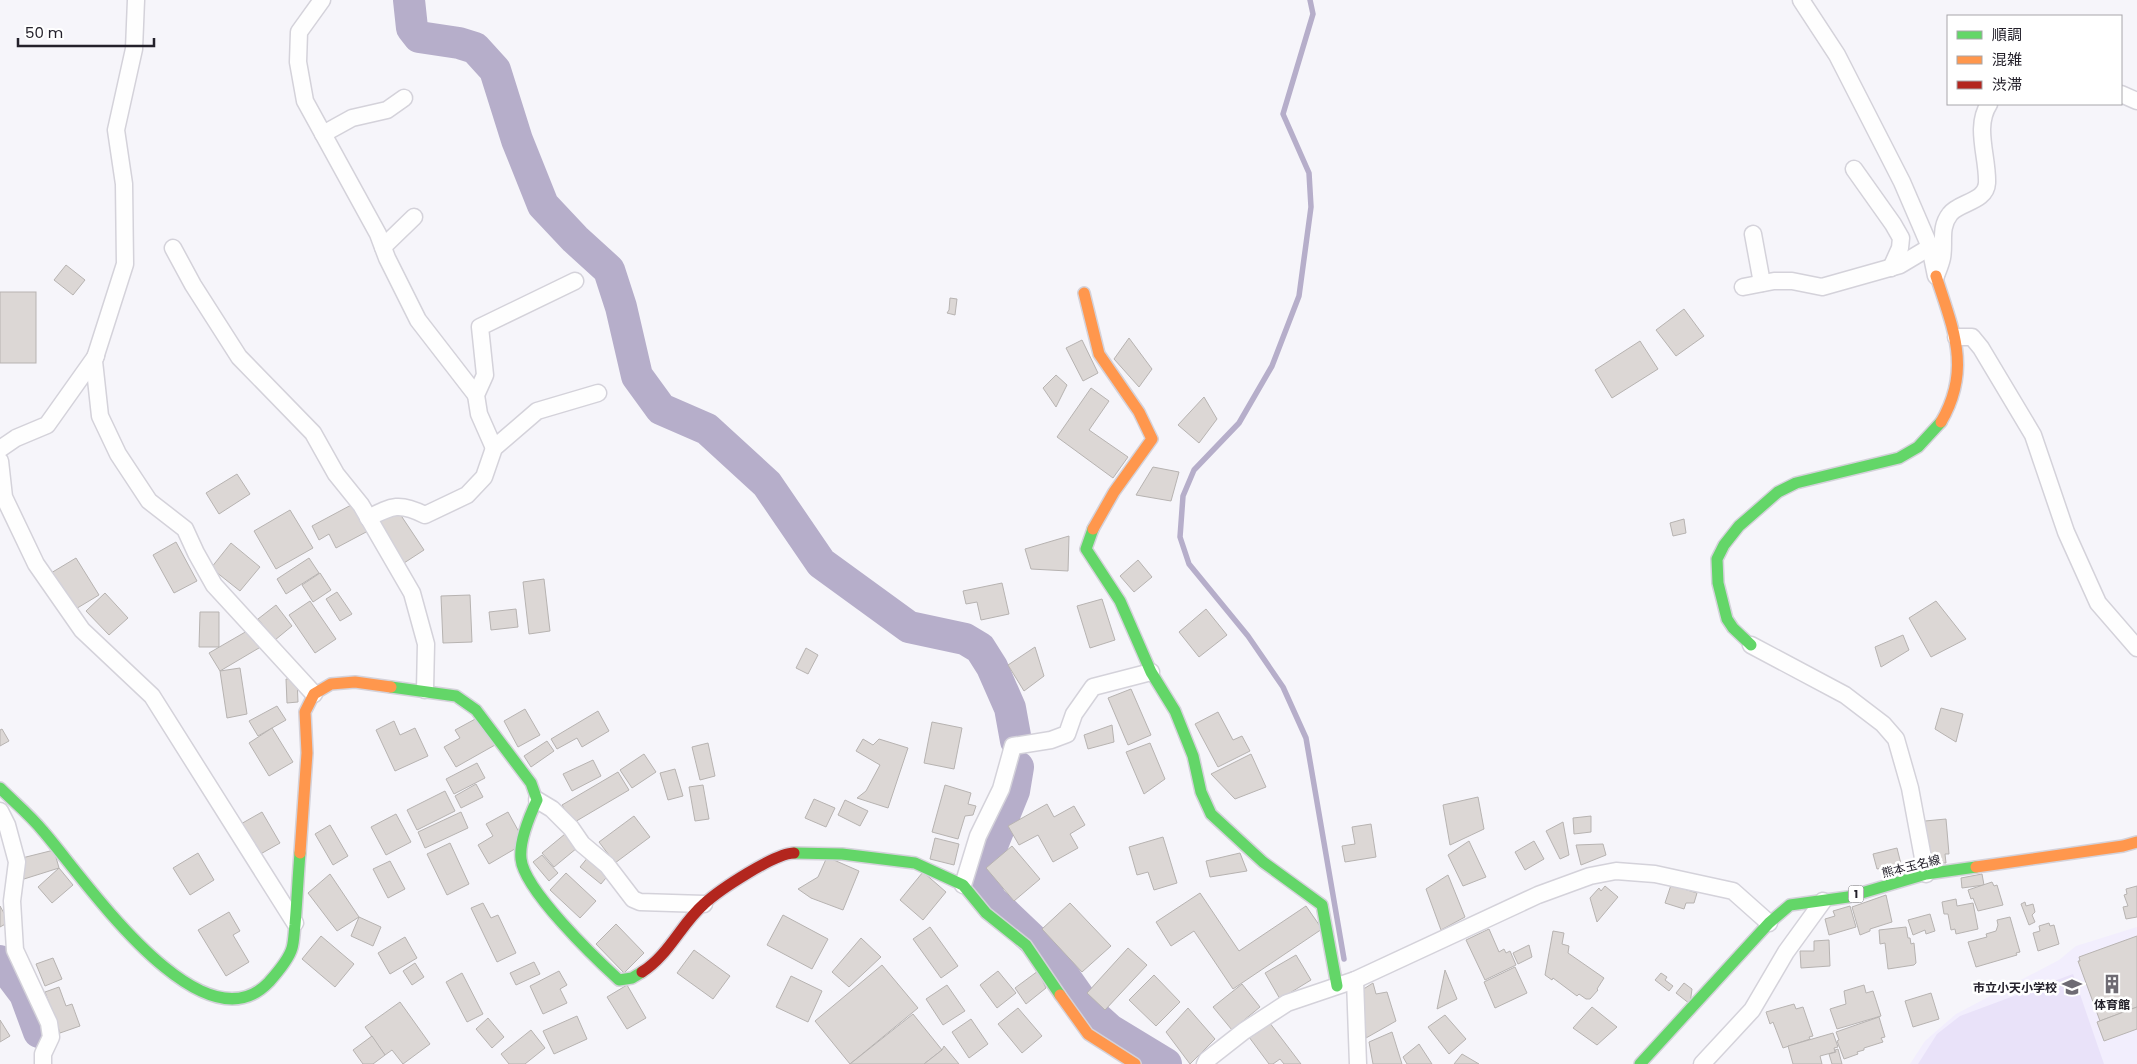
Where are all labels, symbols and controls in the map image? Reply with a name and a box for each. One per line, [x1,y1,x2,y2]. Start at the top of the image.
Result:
scale bar [18,15,154,47]
legend [1947,15,2122,105]
text: 50 m [25,22,63,43]
text: 順調 [1992,24,2022,45]
text: 混雑 [1992,49,2022,70]
text: 渋滞 [1992,74,2022,95]
street label: 熊本玉名線 [1880,850,1942,882]
road number: 1 [1848,886,1864,902]
building icon: 体育館 [2101,973,2123,995]
school or university icon: 市立小天小学校 [2061,976,2083,998]
place label: 市立小天小学校 [1973,979,2057,996]
place label: 体育館 [2094,996,2130,1013]

